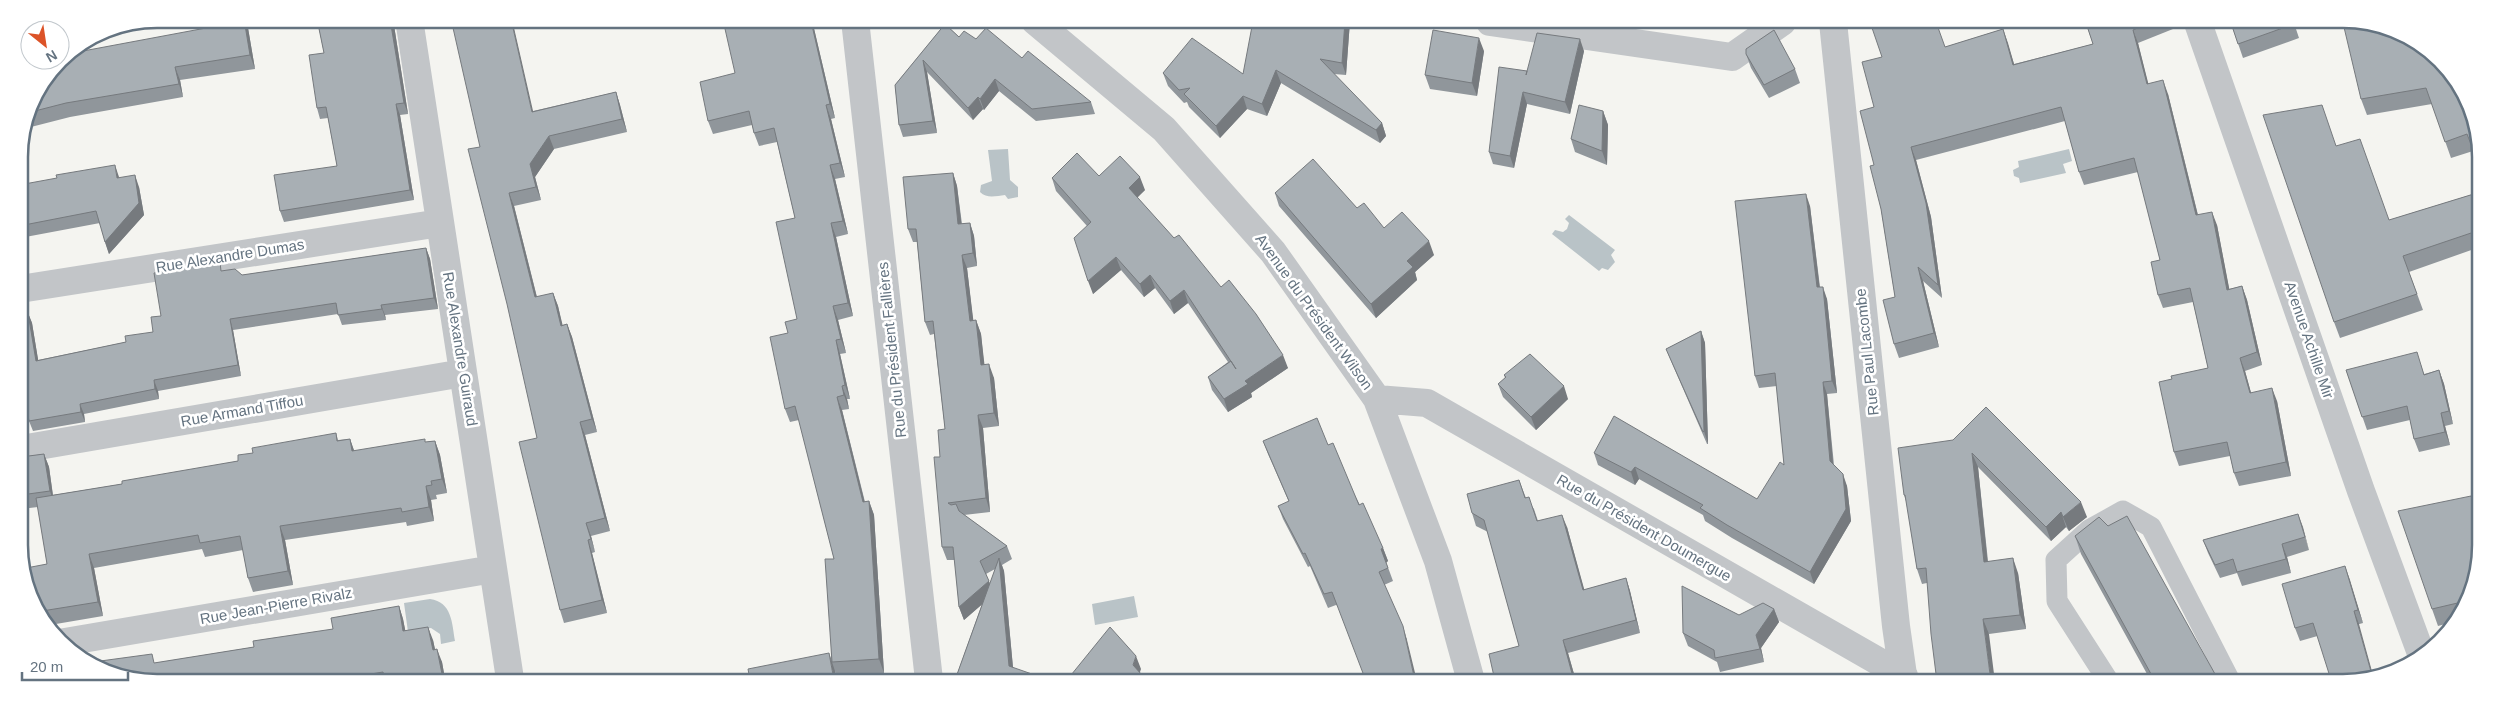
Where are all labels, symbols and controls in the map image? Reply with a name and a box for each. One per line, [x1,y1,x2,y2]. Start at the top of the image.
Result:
north arrow [20,20,70,70]
text: N [43,47,60,66]
street label: Avenue du Président Wilson [1252,231,1377,393]
street label: Rue Alexandre Dumas [154,235,305,276]
street label: Rue du Président Fallières [874,261,909,439]
street label: Rue Alexandre Guiraud [440,271,481,427]
street label: Avenue Achille Mir [2281,279,2338,401]
street label: Rue Paul Lacombe [1851,288,1882,416]
street label: Rue Armand Tiffou [179,391,304,430]
street label: Rue du Président Doumergue [1554,471,1734,585]
street label: Rue Jean-Pierre Rivalz [198,584,353,627]
scale bar [22,650,129,682]
text: 20 m [30,658,63,675]

